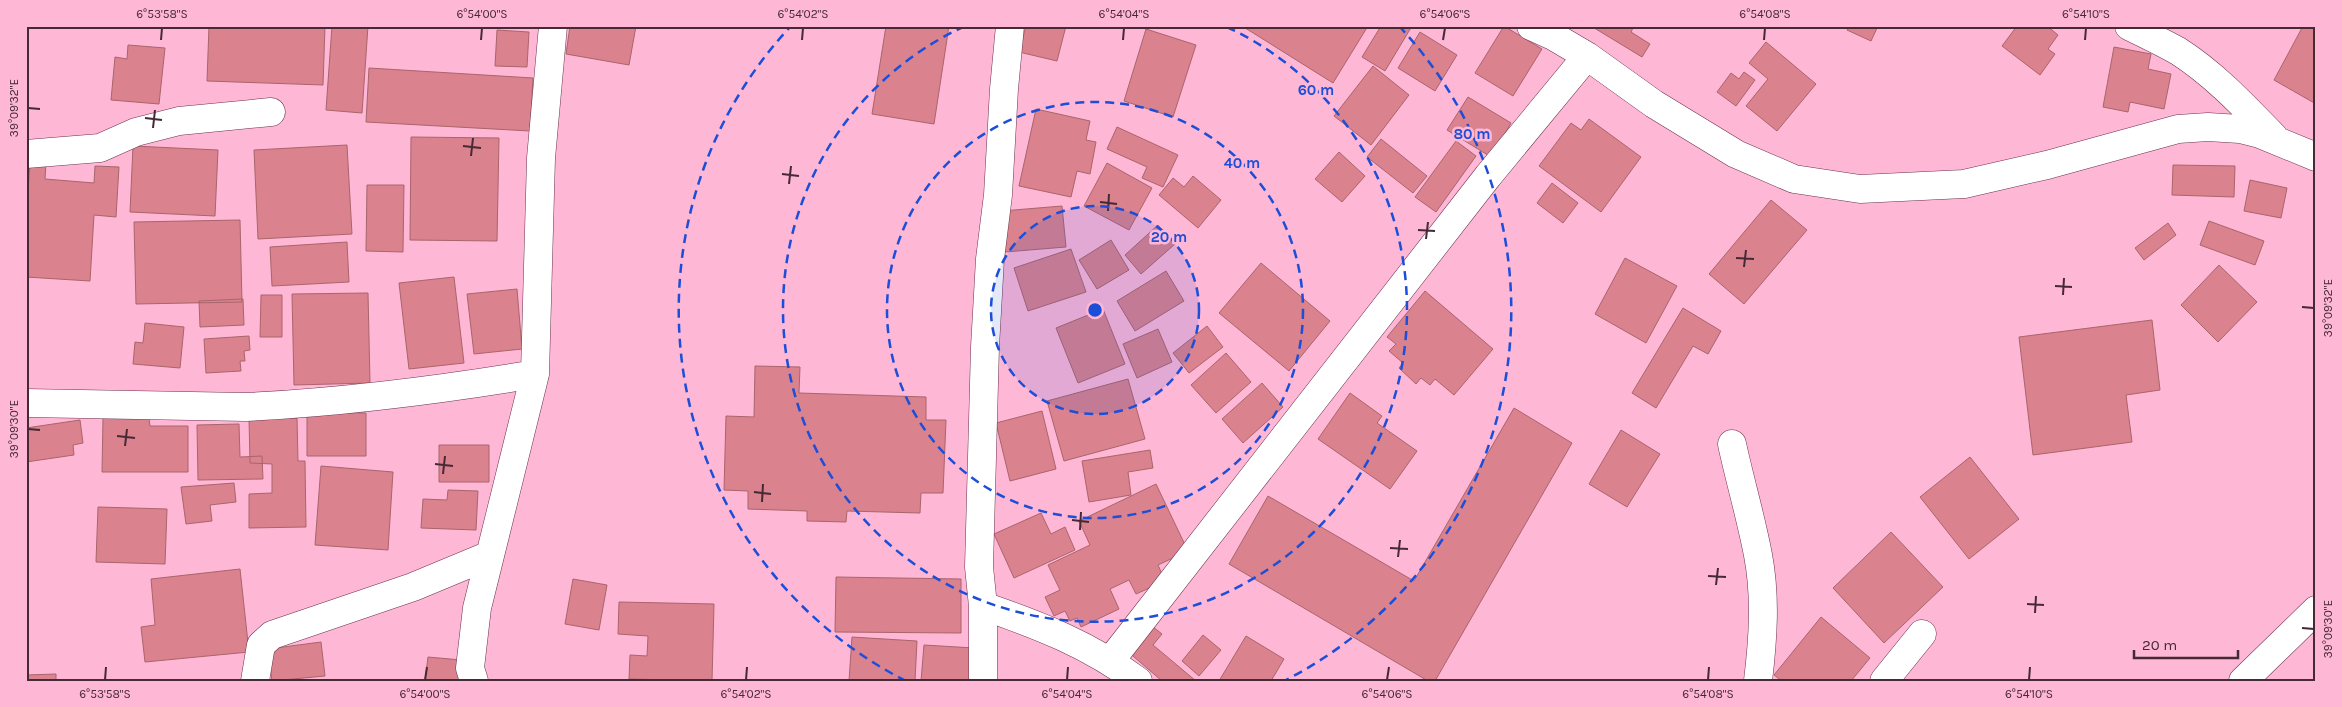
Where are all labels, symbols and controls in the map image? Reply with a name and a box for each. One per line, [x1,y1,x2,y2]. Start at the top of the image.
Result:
text: 6°53'58"S [136,7,188,21]
text: 6°54'00"S [456,7,508,21]
text: 6°54'02"S [777,7,829,21]
text: 6°54'04"S [1099,7,1149,21]
text: 6°54'06"S [1420,7,1470,21]
text: 6°54'08"S [1739,7,1791,21]
text: 6°54'10"S [2062,7,2110,21]
text: 39°09'32"E [7,79,21,137]
text: 60 m [1298,81,1334,99]
text: 80 m [1453,125,1491,143]
text: 40 m [1224,154,1260,172]
text: 20 m [1151,228,1187,246]
text: 39°09'32"E [2321,279,2335,337]
centre of rings [1086,301,1104,319]
text: 39°09'30"E [7,400,21,458]
text: 39°09'30"E [2321,600,2335,658]
scale bar [2134,627,2238,659]
text: 20 m [2142,636,2177,654]
text: 6°53'58"S [79,687,131,701]
text: 6°54'00"S [399,687,451,701]
text: 6°54'02"S [720,687,772,701]
text: 6°54'04"S [1042,687,1092,701]
text: 6°54'06"S [1362,687,1412,701]
text: 6°54'08"S [1682,687,1734,701]
text: 6°54'10"S [2005,687,2053,701]

